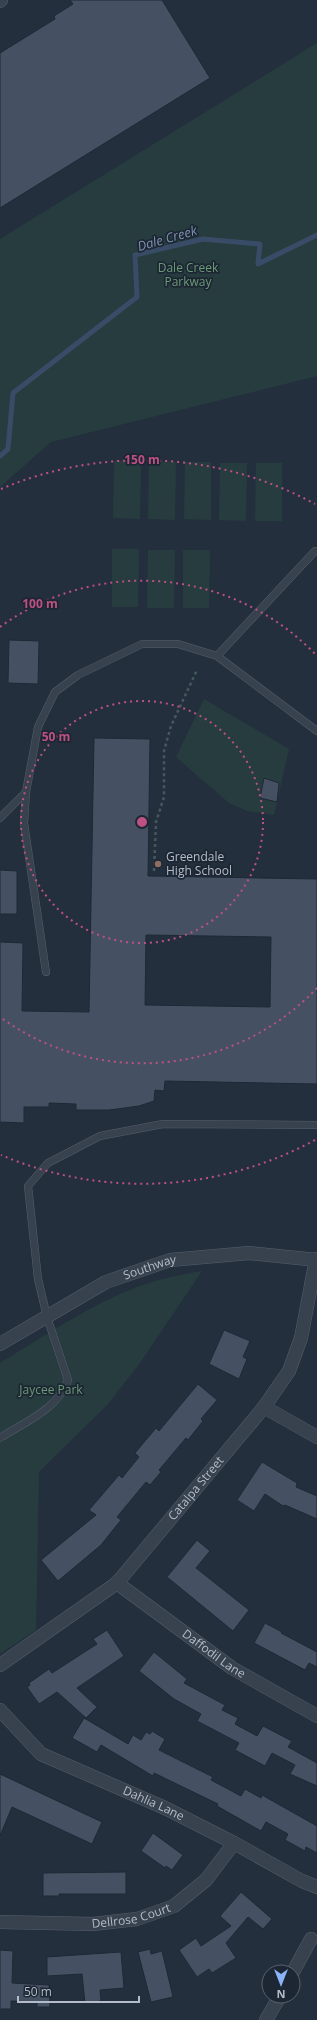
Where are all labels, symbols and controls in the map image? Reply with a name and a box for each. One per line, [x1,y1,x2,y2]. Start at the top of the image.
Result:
water label: Dale Creek [135,221,200,255]
park label: Dale Creek Parkway [158,259,219,290]
text: 150 m [124,451,160,468]
text: 100 m [22,595,58,612]
text: 50 m [42,728,70,745]
centre of rings [135,815,149,829]
place label: Greendale High School [166,848,232,879]
marker: Greendale High School [153,859,163,869]
street label: Southway [121,1250,178,1283]
park label: Jaycee Park [18,1381,83,1398]
street label: Catalpa Street [164,1452,227,1524]
street label: Daffodil Lane [179,1625,249,1682]
street label: Dahlia Lane [120,1782,188,1824]
street label: Dellrose Court [91,1899,173,1932]
north arrow [261,1964,301,2004]
scale bar [18,1978,139,2004]
text: 50 m [24,1983,52,2000]
text: N [277,1987,285,2002]

